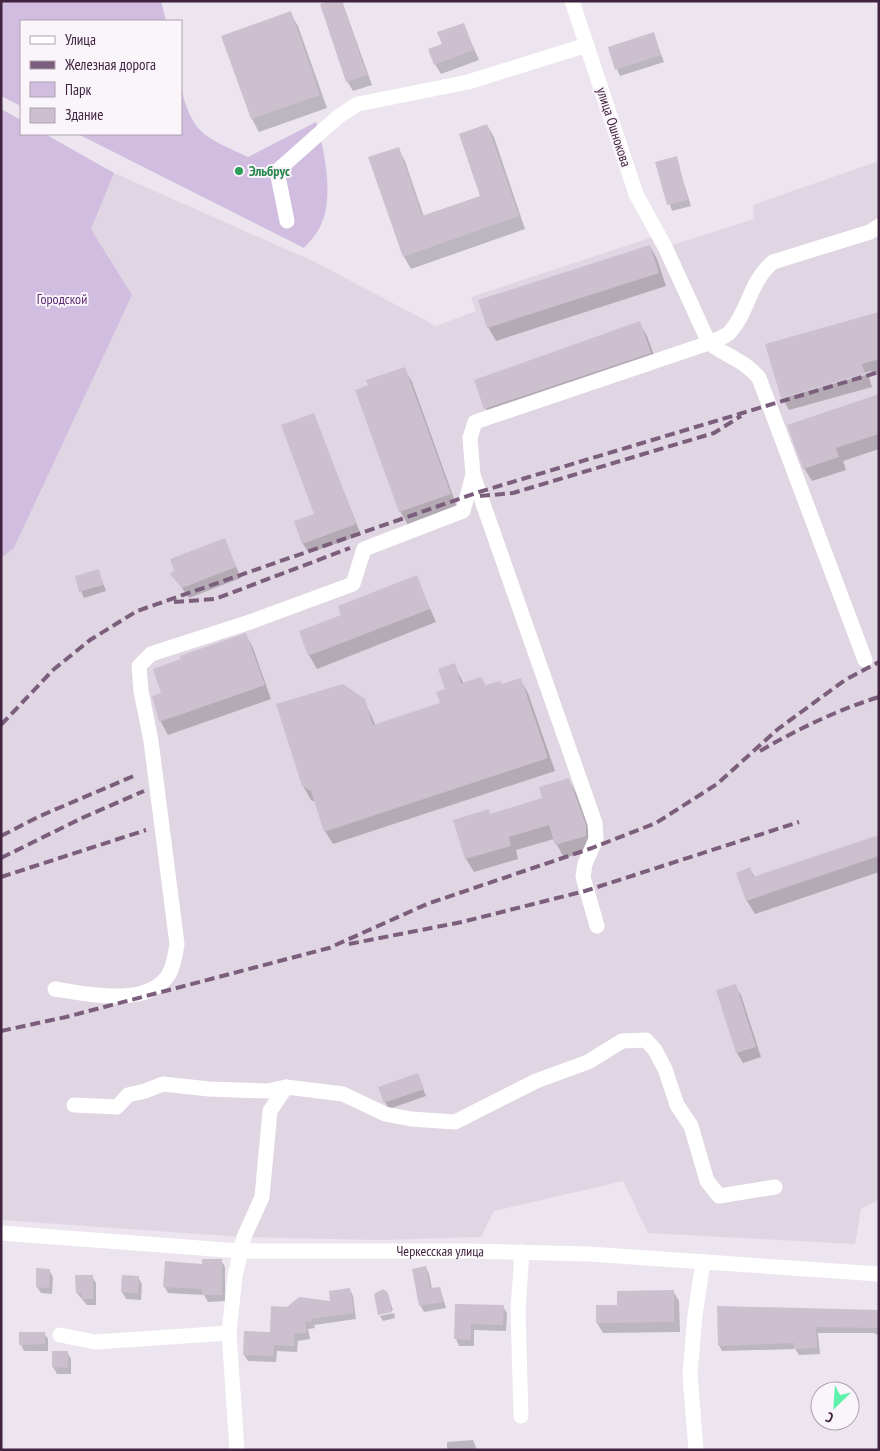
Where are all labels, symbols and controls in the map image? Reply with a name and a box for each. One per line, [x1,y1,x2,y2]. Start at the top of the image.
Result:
legend [20,20,182,135]
text: Улица [65,30,96,49]
text: Железная дорога [64,55,156,74]
text: Парк [65,80,91,99]
street label: улица Ошнокова [593,85,635,169]
text: Здание [65,105,103,124]
place label: Эльбрус [249,162,290,180]
marker: Эльбрус [233,165,245,177]
park label: Городской [37,290,87,308]
street label: Черкесская улица [397,1242,484,1260]
north arrow [810,1381,860,1431]
text: С [822,1408,836,1427]

